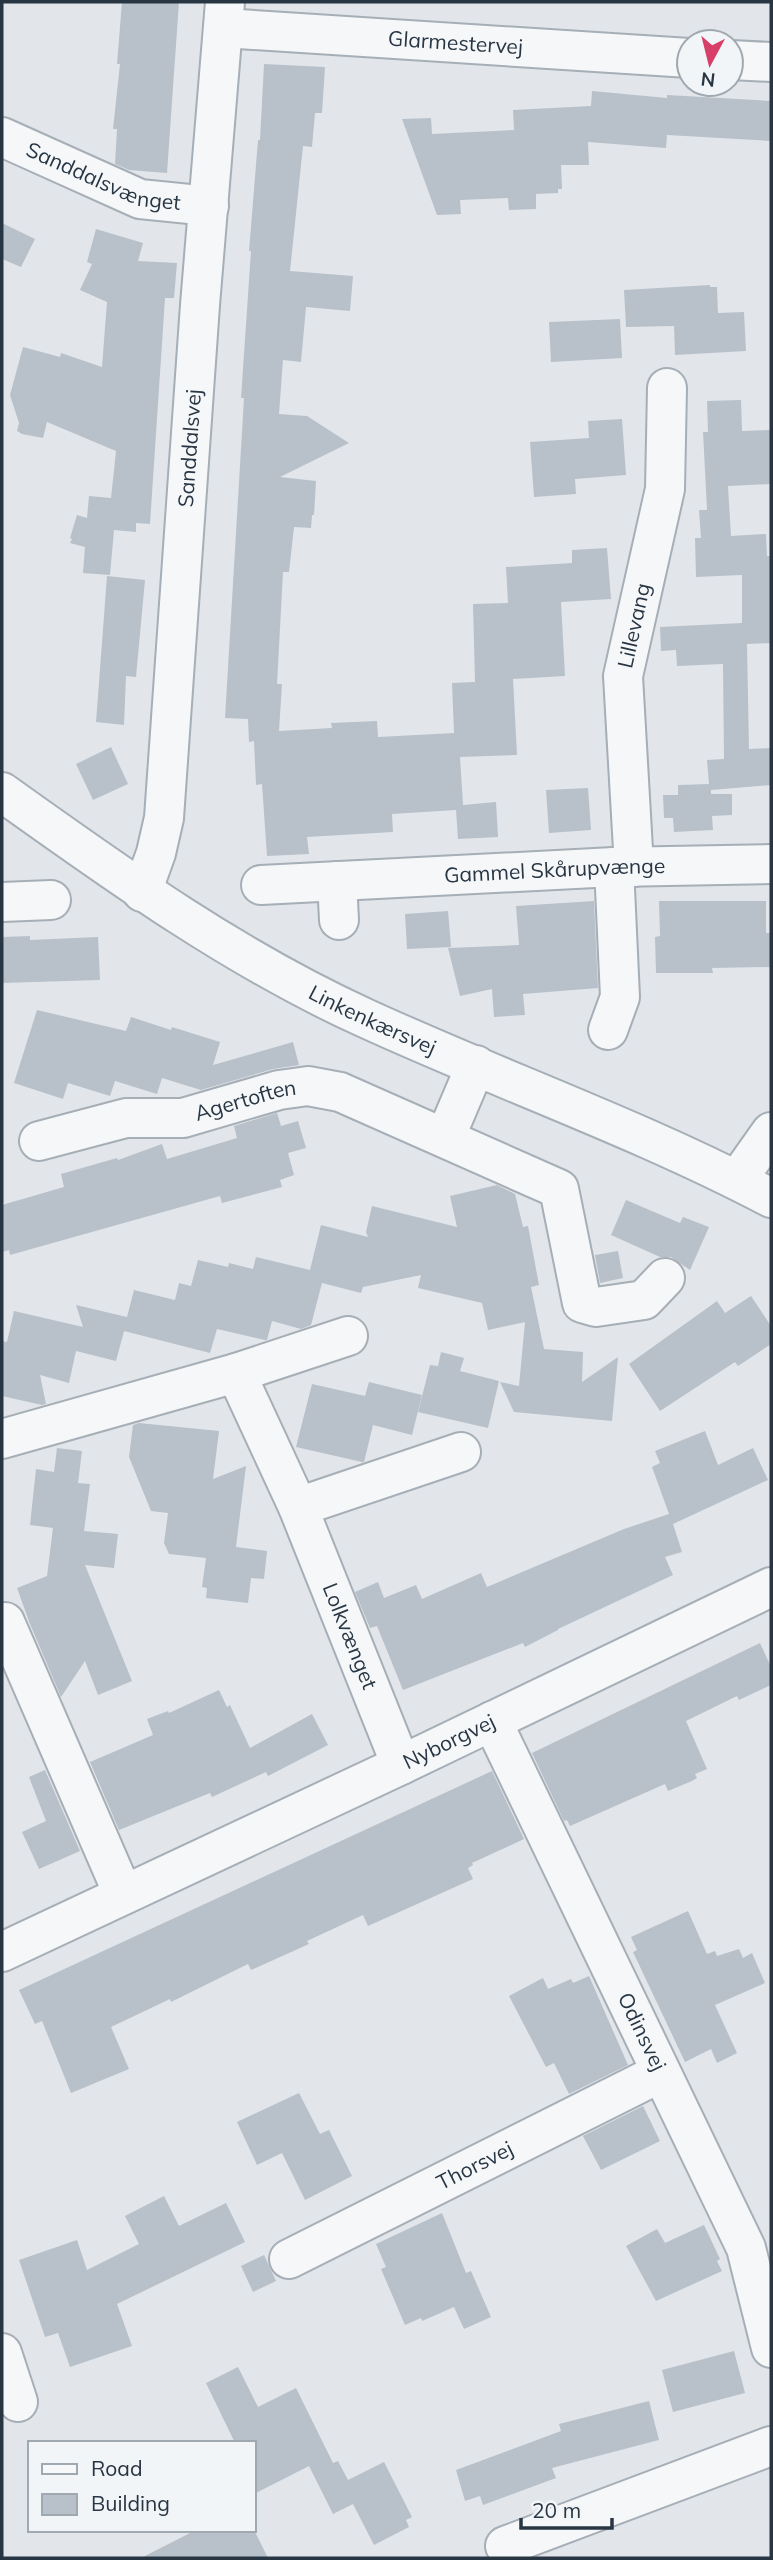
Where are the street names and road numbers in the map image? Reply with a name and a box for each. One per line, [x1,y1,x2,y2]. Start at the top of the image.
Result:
street label: Glarmestervej [387,25,524,59]
street label: Sanddalsvænget [22,136,182,215]
street label: Sanddalsvej [172,388,206,508]
street label: Lillevang [611,580,655,670]
street label: Gammel Skårupvænge [443,852,665,888]
street label: Linkenkærsvej [305,979,440,1060]
street label: Agertoften [191,1074,298,1126]
street label: Lolkvænget [318,1579,383,1693]
street label: Nyborgvej [398,1708,499,1774]
street label: Odinsvej [613,1988,673,2075]
street label: Thorsvej [432,2135,517,2195]

